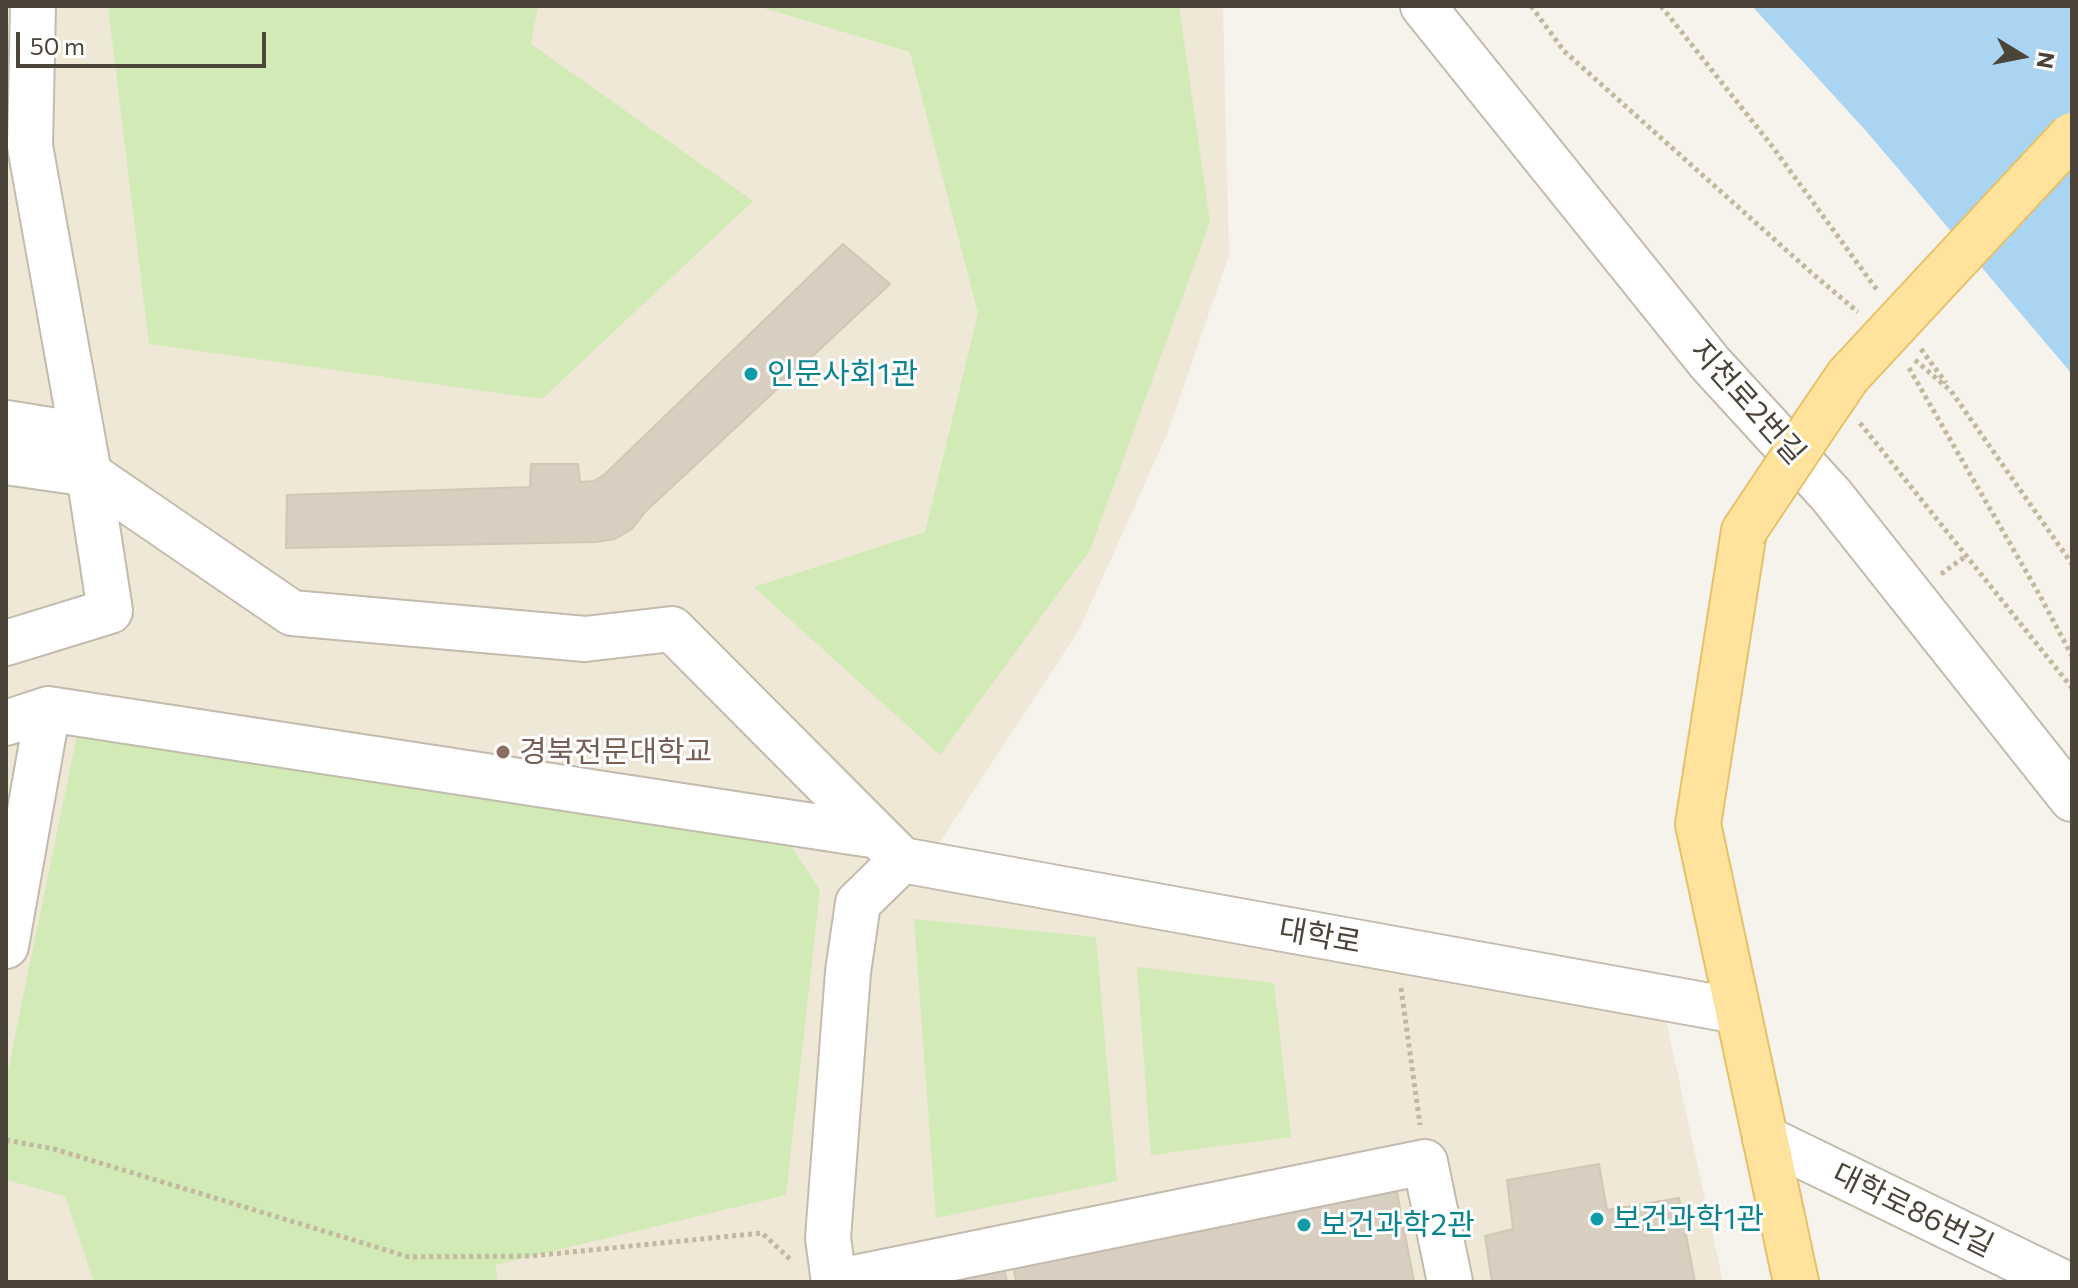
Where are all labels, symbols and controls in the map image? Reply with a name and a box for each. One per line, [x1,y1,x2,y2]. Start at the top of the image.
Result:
scale bar [20,16,270,66]
north arrow [1982,16,2062,96]
text: 50 m [30,31,85,60]
text: N [2031,50,2061,71]
street label: 지천로2번길 [1683,332,1813,472]
place label: 인문사회1관 [767,356,918,392]
marker: 인문사회1관 [742,365,760,383]
place label: 경북전문대학교 [519,734,712,770]
marker: 경북전문대학교 [494,743,512,761]
street label: 대학로 [1276,911,1364,961]
street label: 대학로86번길 [1827,1156,1999,1264]
place label: 보건과학1관 [1613,1201,1764,1237]
place label: 보건과학2관 [1320,1207,1475,1243]
marker: 보건과학1관 [1588,1210,1606,1228]
marker: 보건과학2관 [1295,1216,1313,1234]

